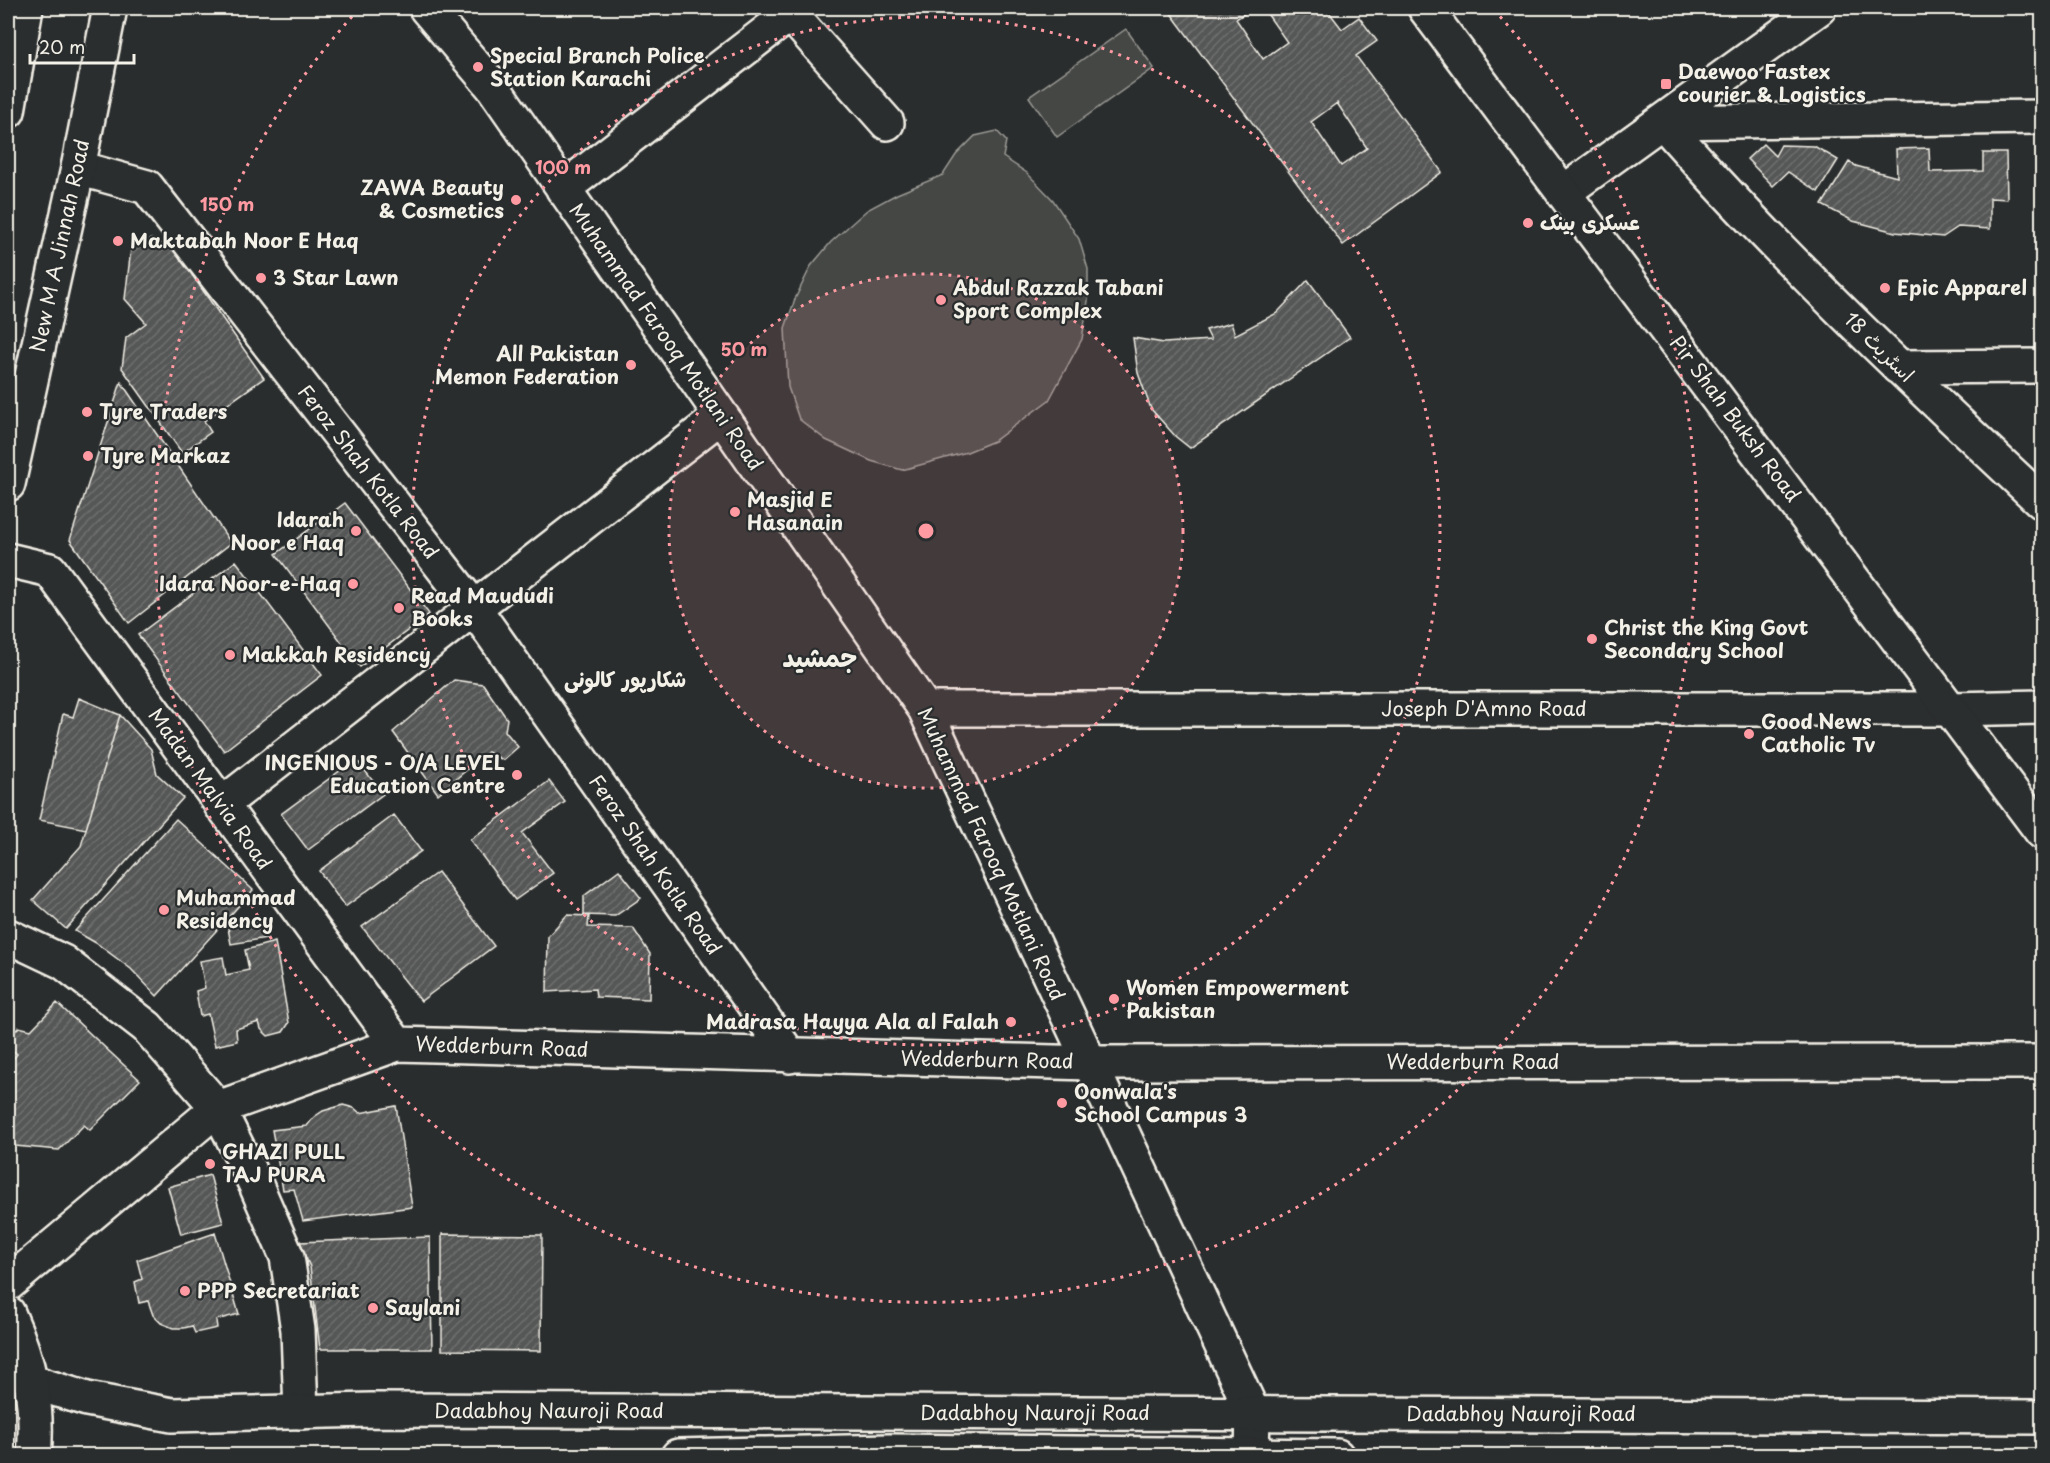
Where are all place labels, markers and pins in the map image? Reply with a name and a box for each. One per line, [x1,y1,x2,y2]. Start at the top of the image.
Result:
place label: Special Branch Police Station Karachi [490,40,705,93]
place label: Daewoo Fastex courier & Logistics [1678,56,1866,109]
marker: Special Branch Police Station Karachi [471,60,485,74]
marker: Daewoo Fastex courier & Logistics [1659,77,1673,91]
place label: ZAWA Beauty & Cosmetics [360,172,504,225]
marker: ZAWA Beauty & Cosmetics [509,193,523,207]
place label: عسکری بینک [1540,207,1640,237]
marker: عسکری بینک [1521,216,1535,230]
place label: Maktabah Noor E Haq [130,225,359,255]
marker: Maktabah Noor E Haq [111,234,125,248]
place label: 3 Star Lawn [273,262,399,292]
marker: 3 Star Lawn [254,271,268,285]
place label: Abdul Razzak Tabani Sport Complex [952,272,1164,325]
place label: Epic Apparel [1897,272,2027,302]
marker: Epic Apparel [1878,281,1892,295]
marker: Abdul Razzak Tabani Sport Complex [934,293,948,307]
place label: All Pakistan Memon Federation [435,338,619,391]
marker: All Pakistan Memon Federation [624,358,638,372]
place label: Tyre Traders [99,396,228,426]
marker: Tyre Traders [80,405,94,419]
place label: Tyre Markaz [100,440,230,470]
marker: Tyre Markaz [81,449,95,463]
place label: Masjid E Hasanain [747,484,843,537]
place label: Idarah Noor e Haq [231,504,344,557]
marker: Masjid E Hasanain [728,505,742,519]
centre of rings [916,521,936,541]
marker: Idarah Noor e Haq [349,524,363,538]
place label: Idara Noor-e-Haq [159,568,341,598]
marker: Idara Noor-e-Haq [346,577,360,591]
place label: Read Maududi Books [411,580,554,633]
marker: Read Maududi Books [392,601,406,615]
place label: Christ the King Govt Secondary School [1604,612,1809,665]
marker: Christ the King Govt Secondary School [1585,632,1599,646]
place label: Makkah Residency [242,639,431,669]
marker: Makkah Residency [223,648,237,662]
place label: Good News Catholic Tv [1761,706,1875,759]
marker: Good News Catholic Tv [1742,727,1756,741]
place label: INGENIOUS - O/A LEVEL Education Centre [264,747,505,800]
marker: INGENIOUS - O/A LEVEL Education Centre [510,768,524,782]
place label: Muhammad Residency [176,882,296,935]
marker: Muhammad Residency [157,903,171,917]
place label: Women Empowerment Pakistan [1126,972,1350,1025]
marker: Women Empowerment Pakistan [1107,992,1121,1006]
place label: Madrasa Hayya Ala al Falah [706,1006,999,1036]
marker: Madrasa Hayya Ala al Falah [1004,1015,1018,1029]
place label: Oonwala's School Campus 3 [1074,1076,1247,1129]
marker: Oonwala's School Campus 3 [1055,1096,1069,1110]
place label: GHAZI PULL TAJ PURA [222,1136,345,1189]
marker: GHAZI PULL TAJ PURA [203,1157,217,1171]
place label: PPP Secretariat [197,1275,360,1305]
marker: PPP Secretariat [178,1284,192,1298]
place label: Saylani [385,1292,461,1322]
marker: Saylani [366,1301,380,1315]

